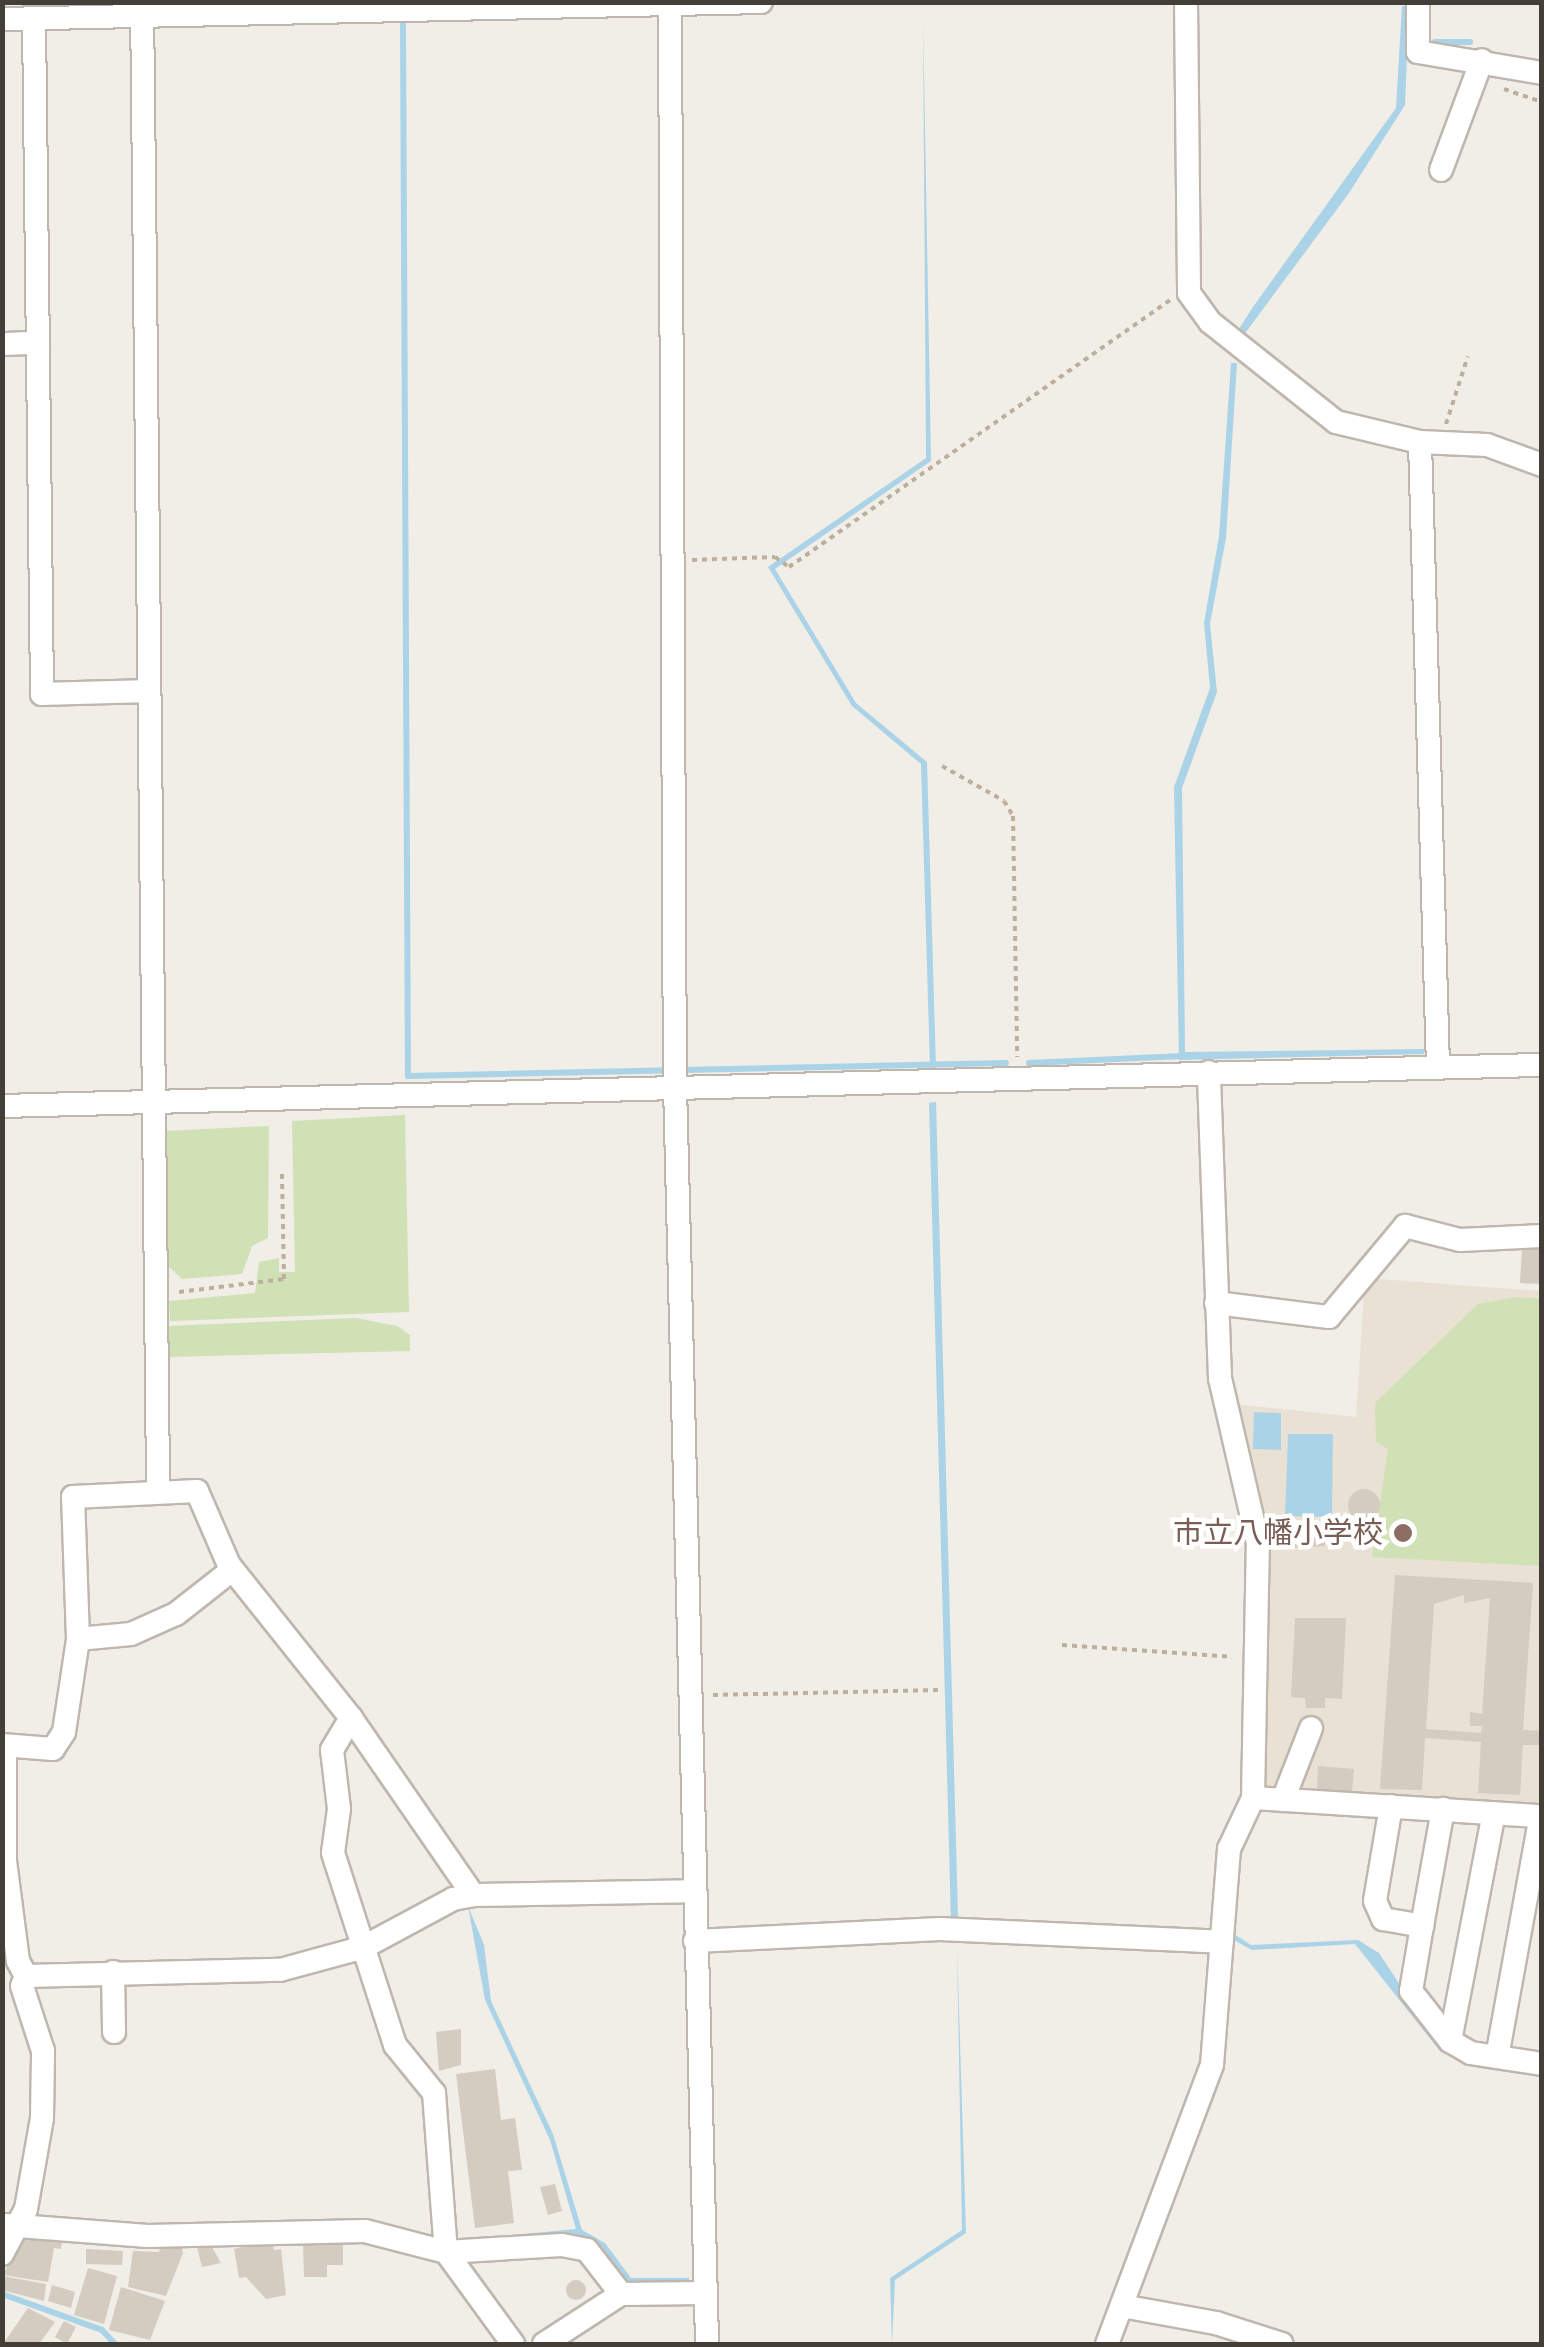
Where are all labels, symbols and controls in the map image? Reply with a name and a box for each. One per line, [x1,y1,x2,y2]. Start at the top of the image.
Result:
place label: 市立八幡小学校 [1173,1515,1383,1551]
marker: 市立八幡小学校 [1392,1522,1414,1544]

